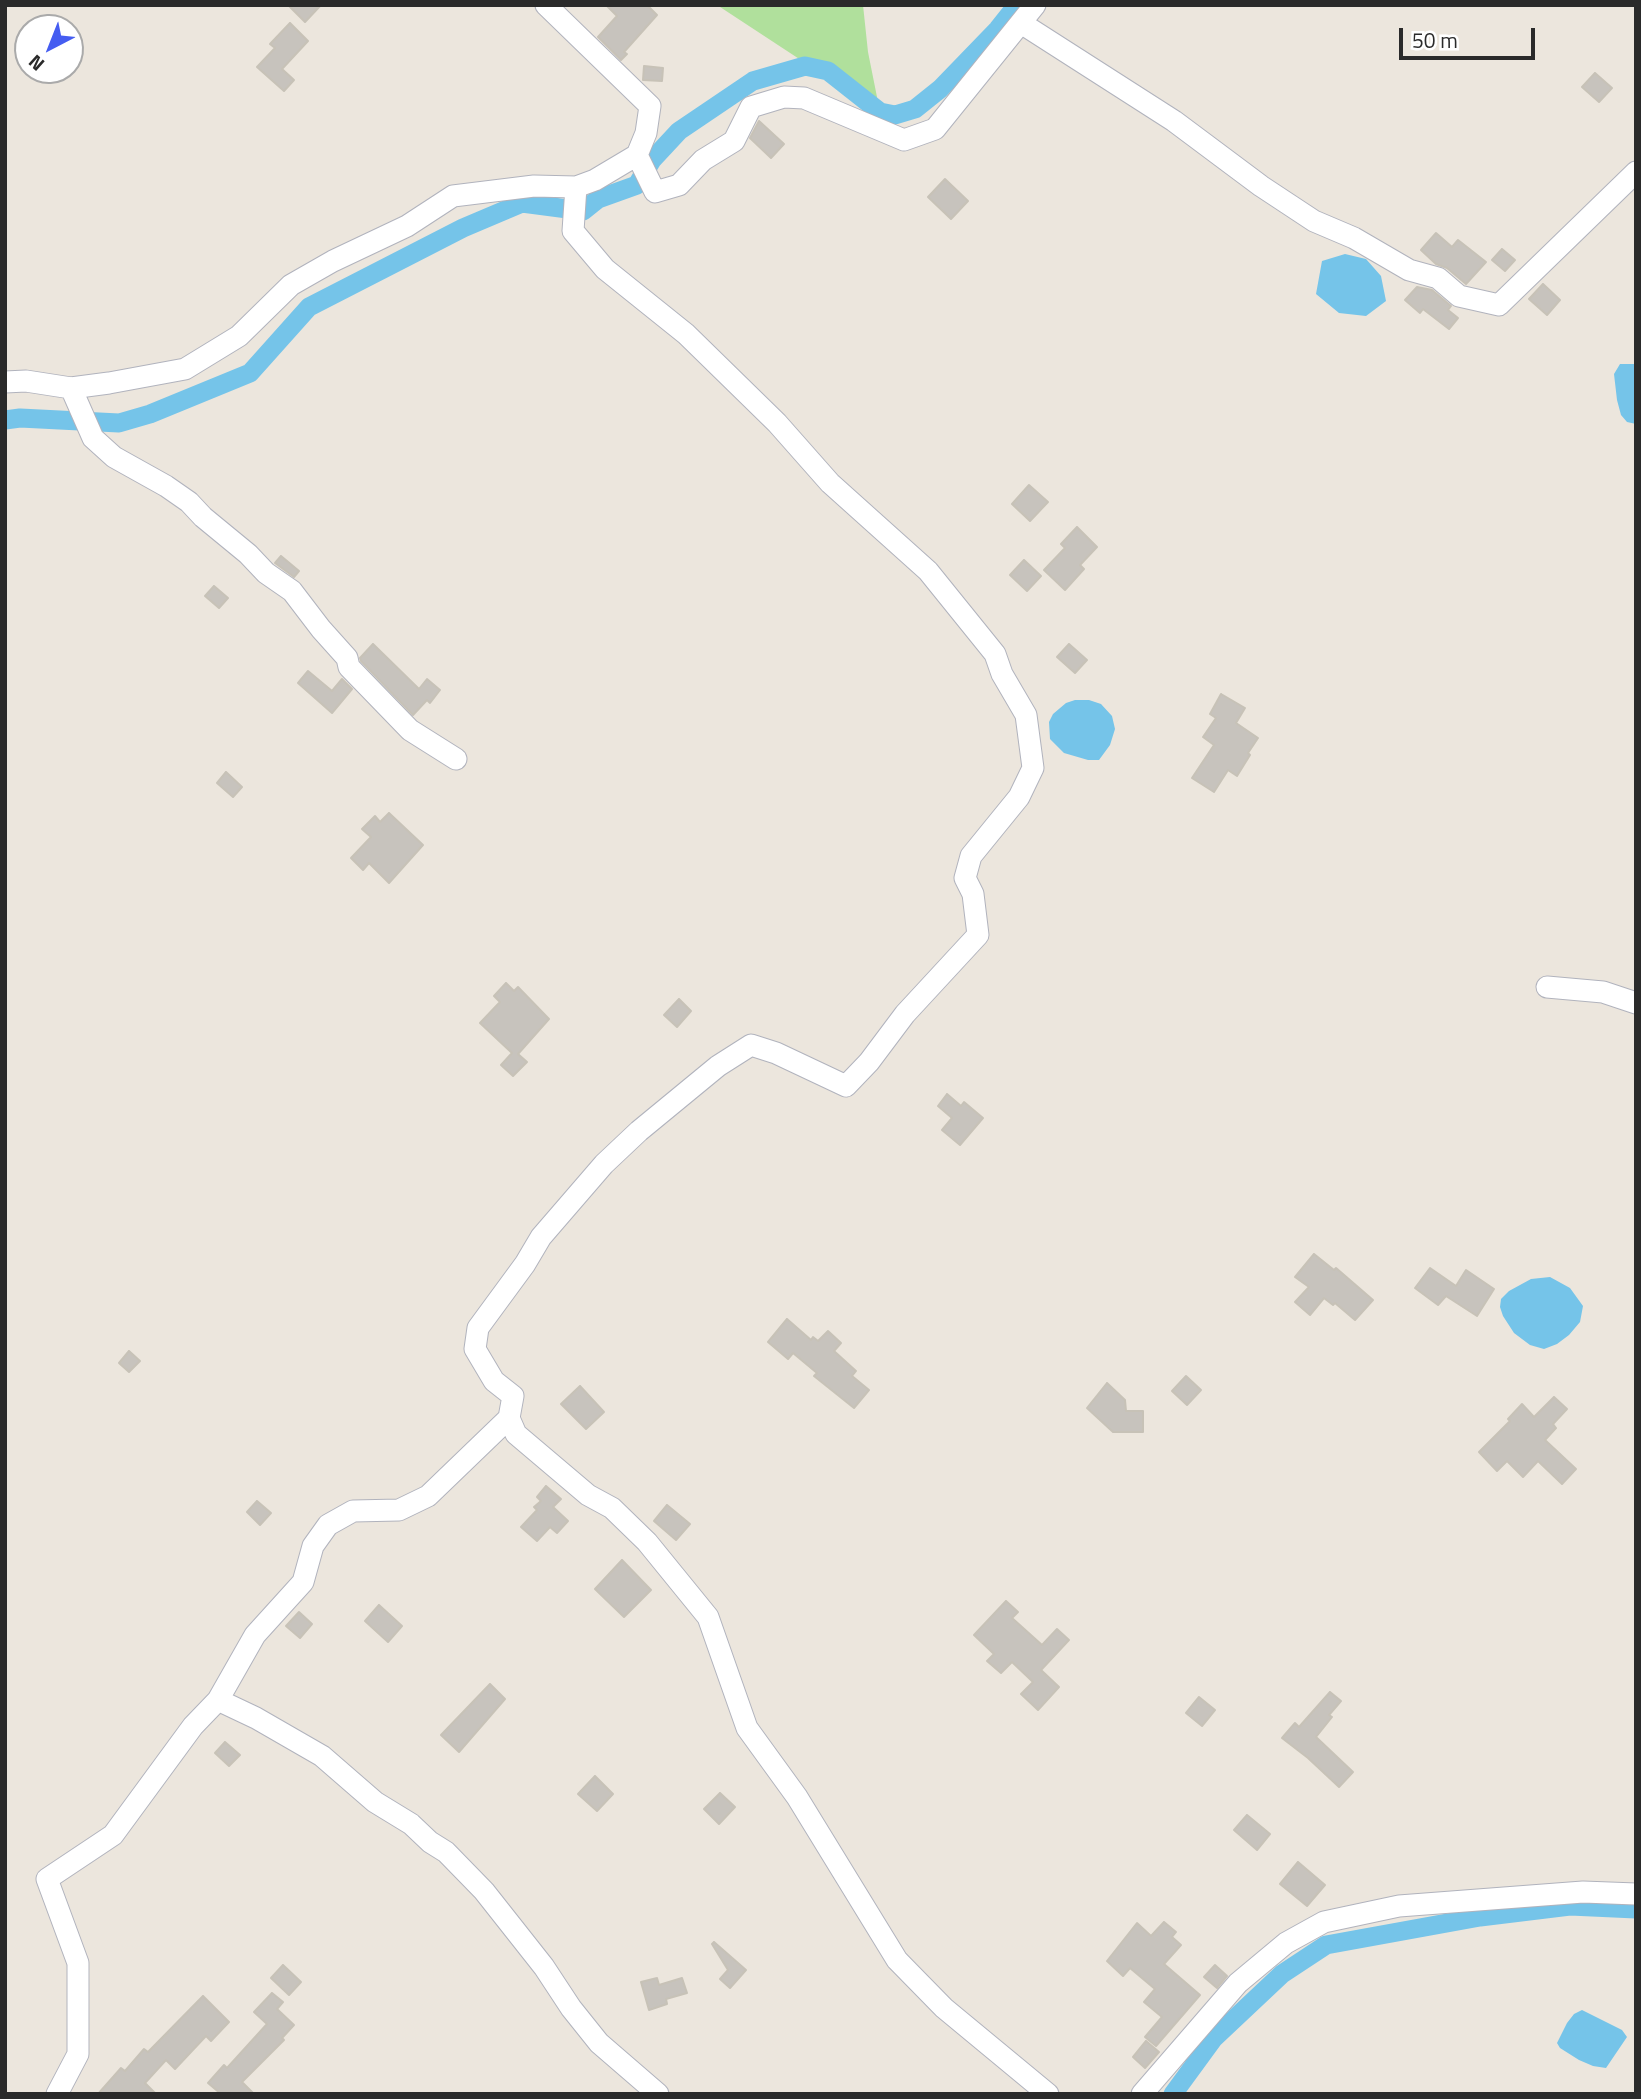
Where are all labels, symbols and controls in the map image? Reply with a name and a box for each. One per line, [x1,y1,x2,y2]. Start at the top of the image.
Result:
north arrow [14,14,84,84]
scale bar [1403,14,1540,58]
text: 50 m [1412,24,1458,56]
text: N [21,48,51,79]

